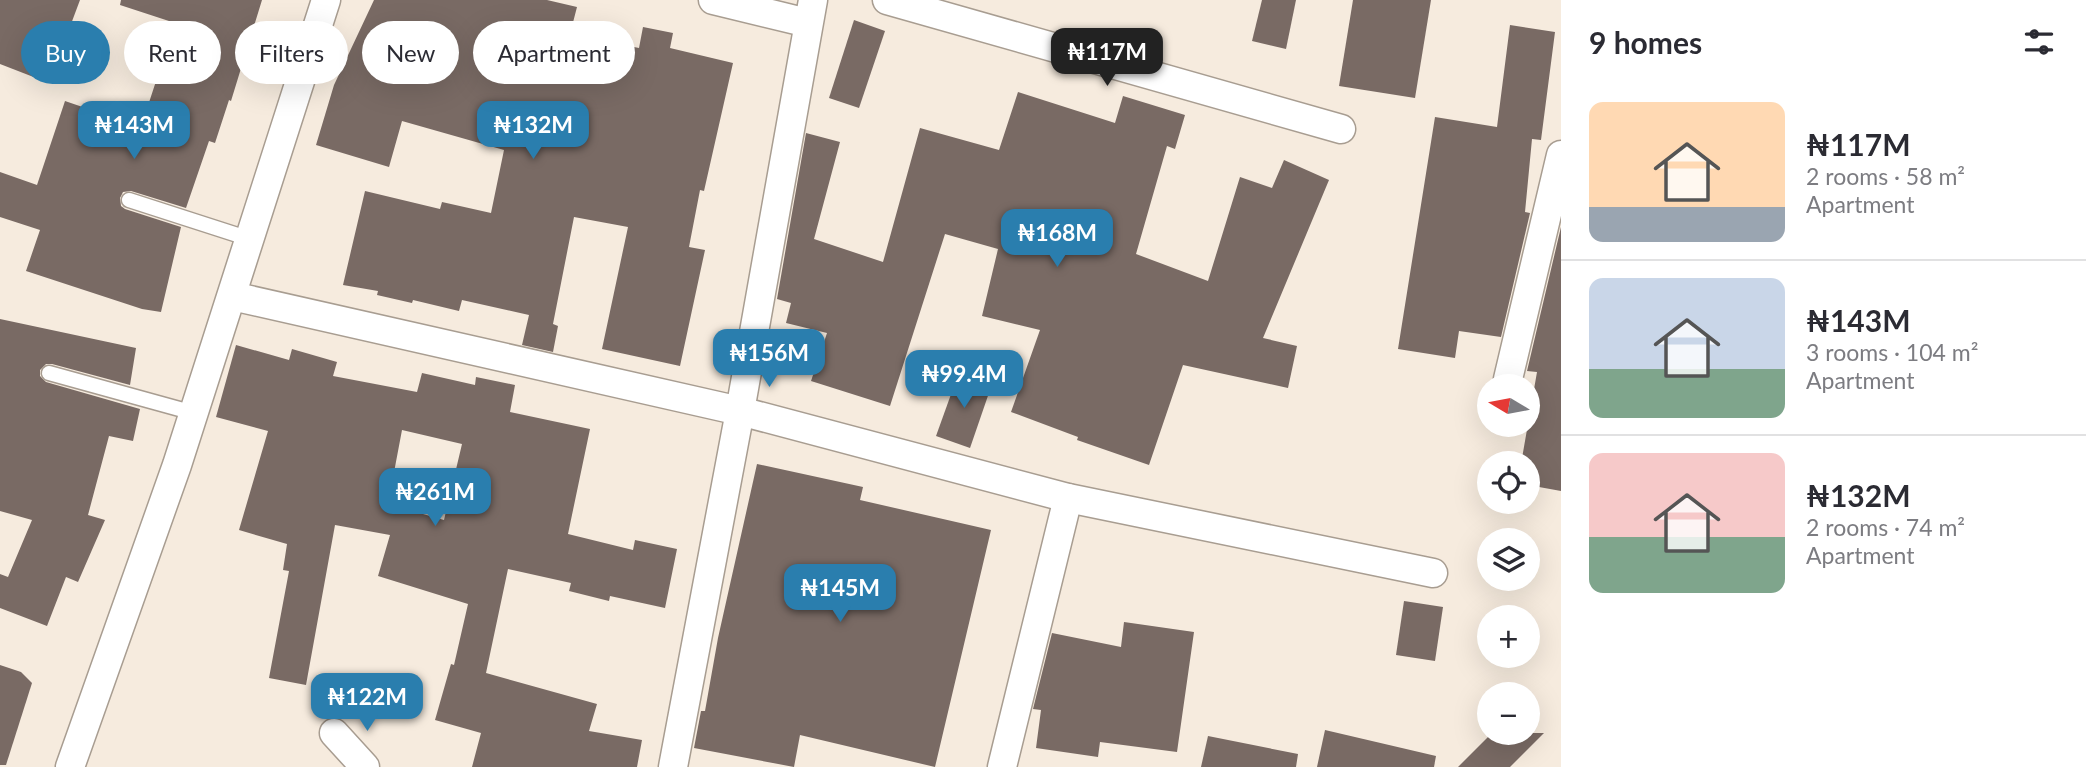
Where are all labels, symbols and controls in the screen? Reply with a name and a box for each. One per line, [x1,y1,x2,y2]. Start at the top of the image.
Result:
chip: Buy [21,21,110,84]
chip: Rent [124,21,221,84]
chip: Filters [235,21,348,84]
chip: New [362,21,459,84]
chip: Apartment [473,21,635,84]
icon: filters [2020,23,2058,61]
text: 9 homes [1589,24,1702,60]
pin: ₦117M [1058,28,1156,88]
text: ₦117M [1067,37,1147,65]
pin: ₦143M [85,102,183,161]
pin: ₦132M [484,102,582,161]
text: ₦143M [94,110,174,138]
text: ₦132M [493,110,573,138]
text: ₦117M [1806,126,1911,162]
icon: home [1645,130,1729,214]
text: 2 rooms · 58 m² [1806,162,1965,190]
text: Apartment [1806,190,1914,218]
pin: ₦168M [1008,210,1106,269]
text: ₦168M [1017,218,1097,246]
text: ₦143M [1806,302,1911,338]
icon: home [1645,306,1729,390]
pin: ₦156M [720,330,818,389]
text: ₦156M [729,338,809,366]
text: 3 rooms · 104 m² [1806,338,1978,366]
pin: ₦99.4M [907,350,1021,410]
text: ₦99.4M [921,359,1007,387]
text: Apartment [1806,366,1914,394]
north arrow [1477,374,1540,438]
map controls [1477,374,1540,745]
button: locate [1477,451,1540,514]
pin: ₦261M [386,468,484,528]
text: ₦261M [395,477,475,505]
text: ₦132M [1806,477,1911,513]
icon: home [1645,481,1729,565]
text: 2 rooms · 74 m² [1806,513,1965,541]
button: layers [1477,528,1540,591]
text: Apartment [1806,541,1914,569]
pin: ₦145M [791,564,889,624]
text: ₦145M [800,573,880,601]
button: + [1477,605,1540,668]
pin: ₦122M [318,674,416,733]
text: ₦122M [327,682,407,710]
button: − [1477,682,1540,745]

